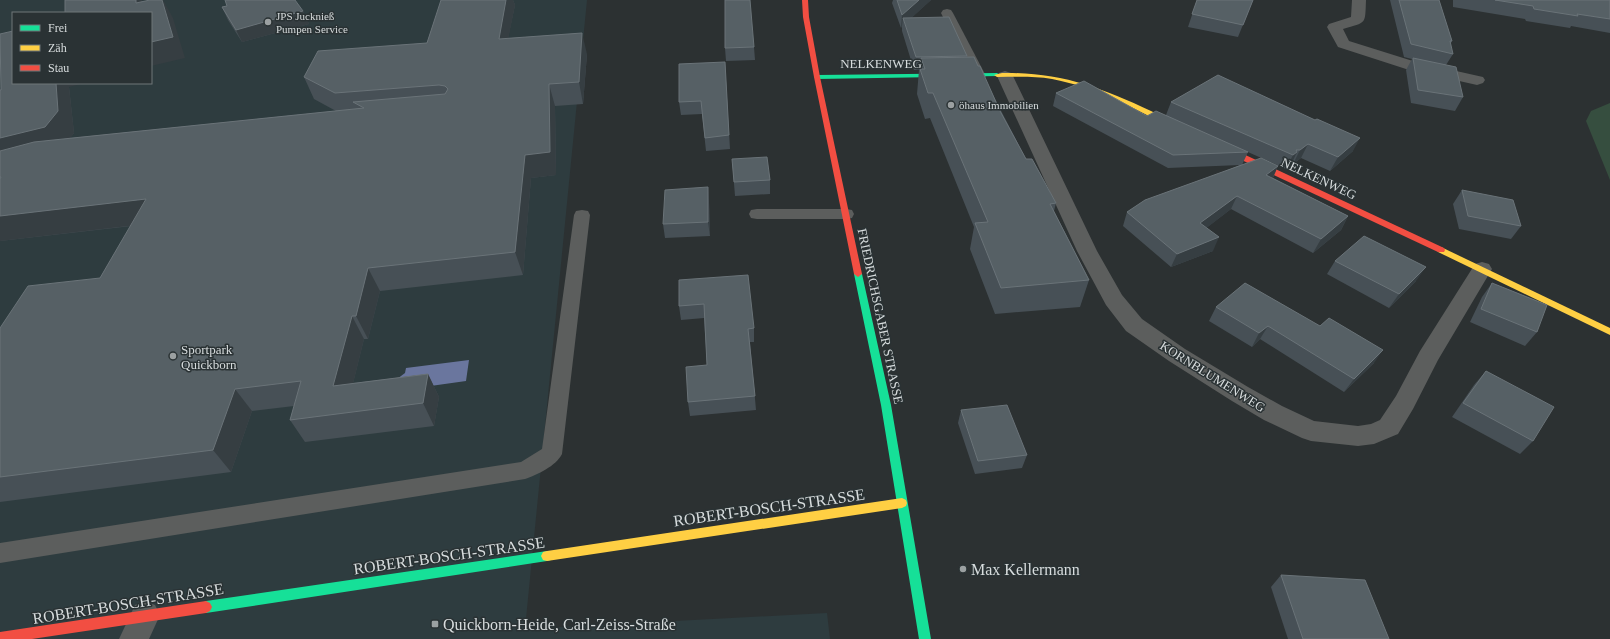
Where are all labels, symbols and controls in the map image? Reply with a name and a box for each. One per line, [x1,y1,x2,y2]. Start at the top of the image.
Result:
place label: JPS Jucknieß Pumpen Service [276,10,348,35]
legend [12,12,152,84]
marker: JPS Jucknieß Pumpen Service [263,17,273,27]
text: Frei [48,21,68,35]
text: Zäh [48,41,67,55]
street label: NELKENWEG [840,56,922,71]
text: Stau [48,61,69,75]
place label: öhaus Immobilien [959,99,1039,111]
marker: öhaus Immobilien [946,100,956,110]
street label: NELKENWEG [1279,154,1359,202]
street label: FRIEDRICHSGABER STRASSE [855,227,906,405]
street label: KORNBLUMENWEG [1157,338,1268,415]
place label: Sportpark Quickborn [181,342,237,372]
marker: Sportpark Quickborn [168,351,178,361]
street label: ROBERT-BOSCH-STRASSE [672,486,866,529]
street label: ROBERT-BOSCH-STRASSE [352,534,546,577]
place label: Max Kellermann [971,561,1080,578]
marker: Max Kellermann [958,564,968,574]
street label: ROBERT-BOSCH-STRASSE [31,580,225,627]
place label: Quickborn-Heide, Carl-Zeiss-Straße [443,616,676,633]
marker: Quickborn-Heide, Carl-Zeiss-Straße [430,619,440,629]

